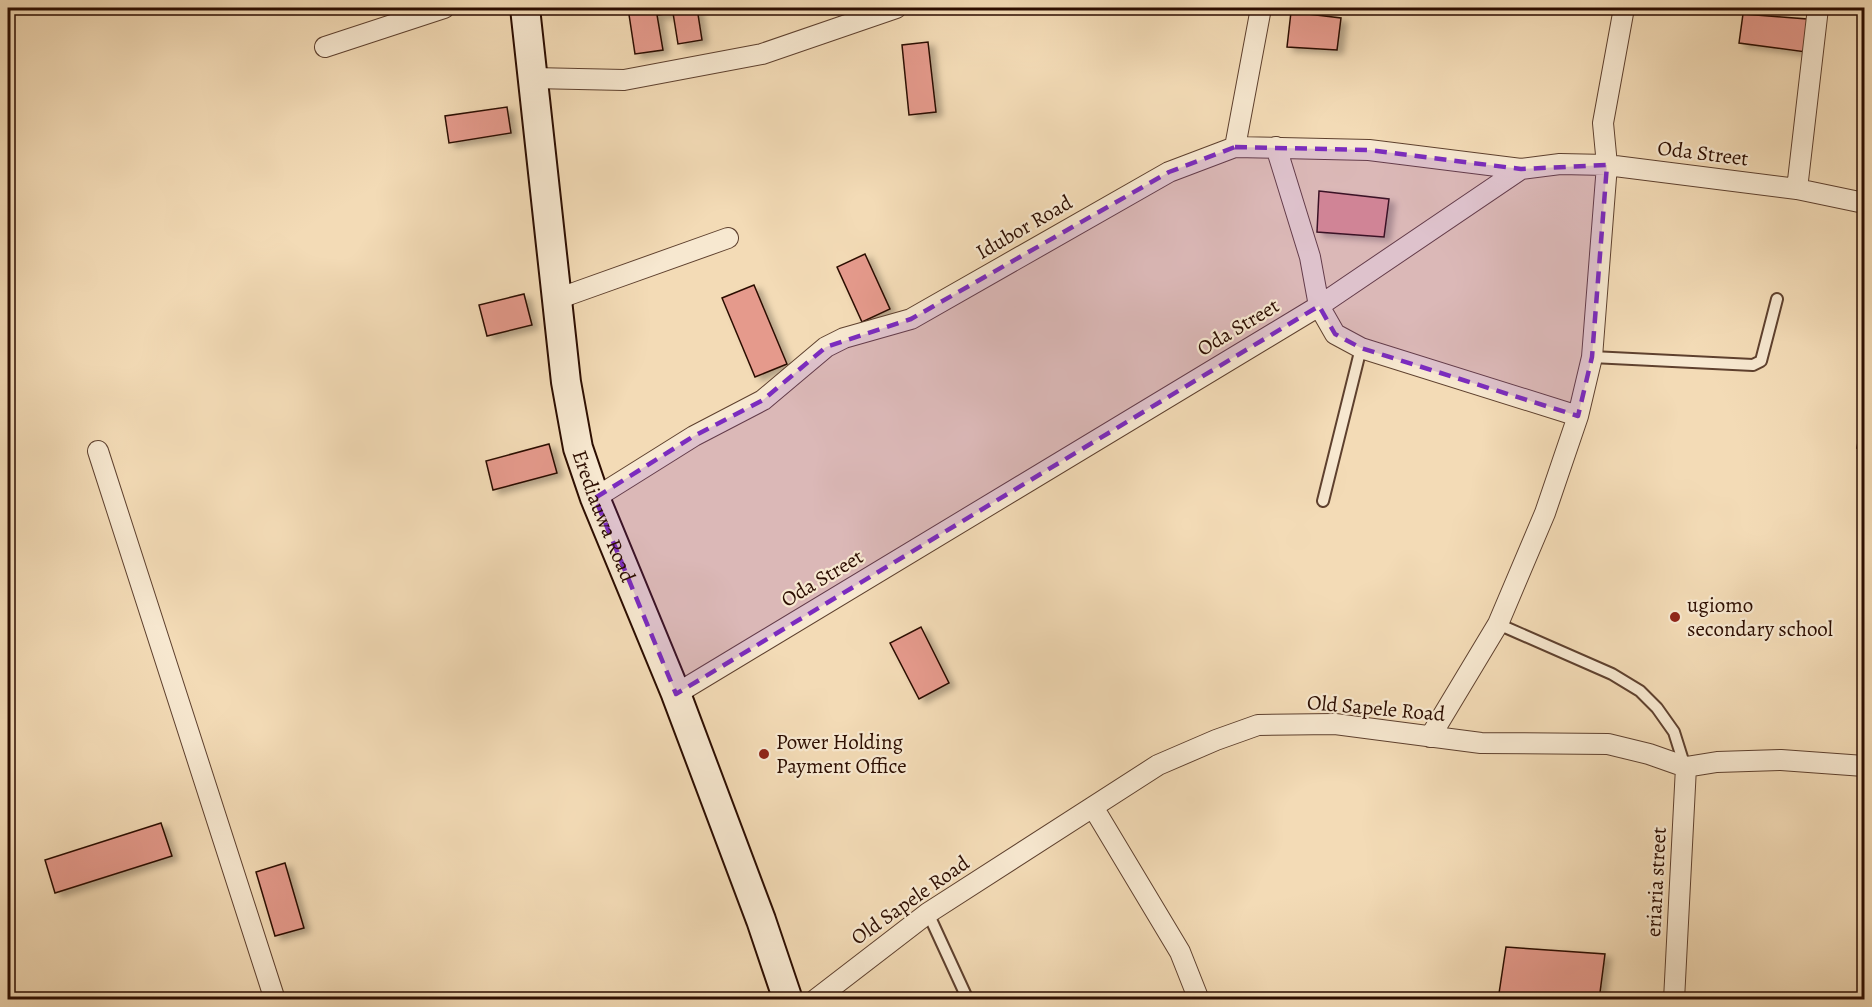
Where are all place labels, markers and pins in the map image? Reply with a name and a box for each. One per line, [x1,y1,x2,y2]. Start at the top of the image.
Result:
place label: ugiomo secondary school [1687,591,1833,643]
marker: ugiomo secondary school [1668,610,1682,624]
place label: Power Holding Payment Office [776,728,907,780]
marker: Power Holding Payment Office [757,747,771,761]

